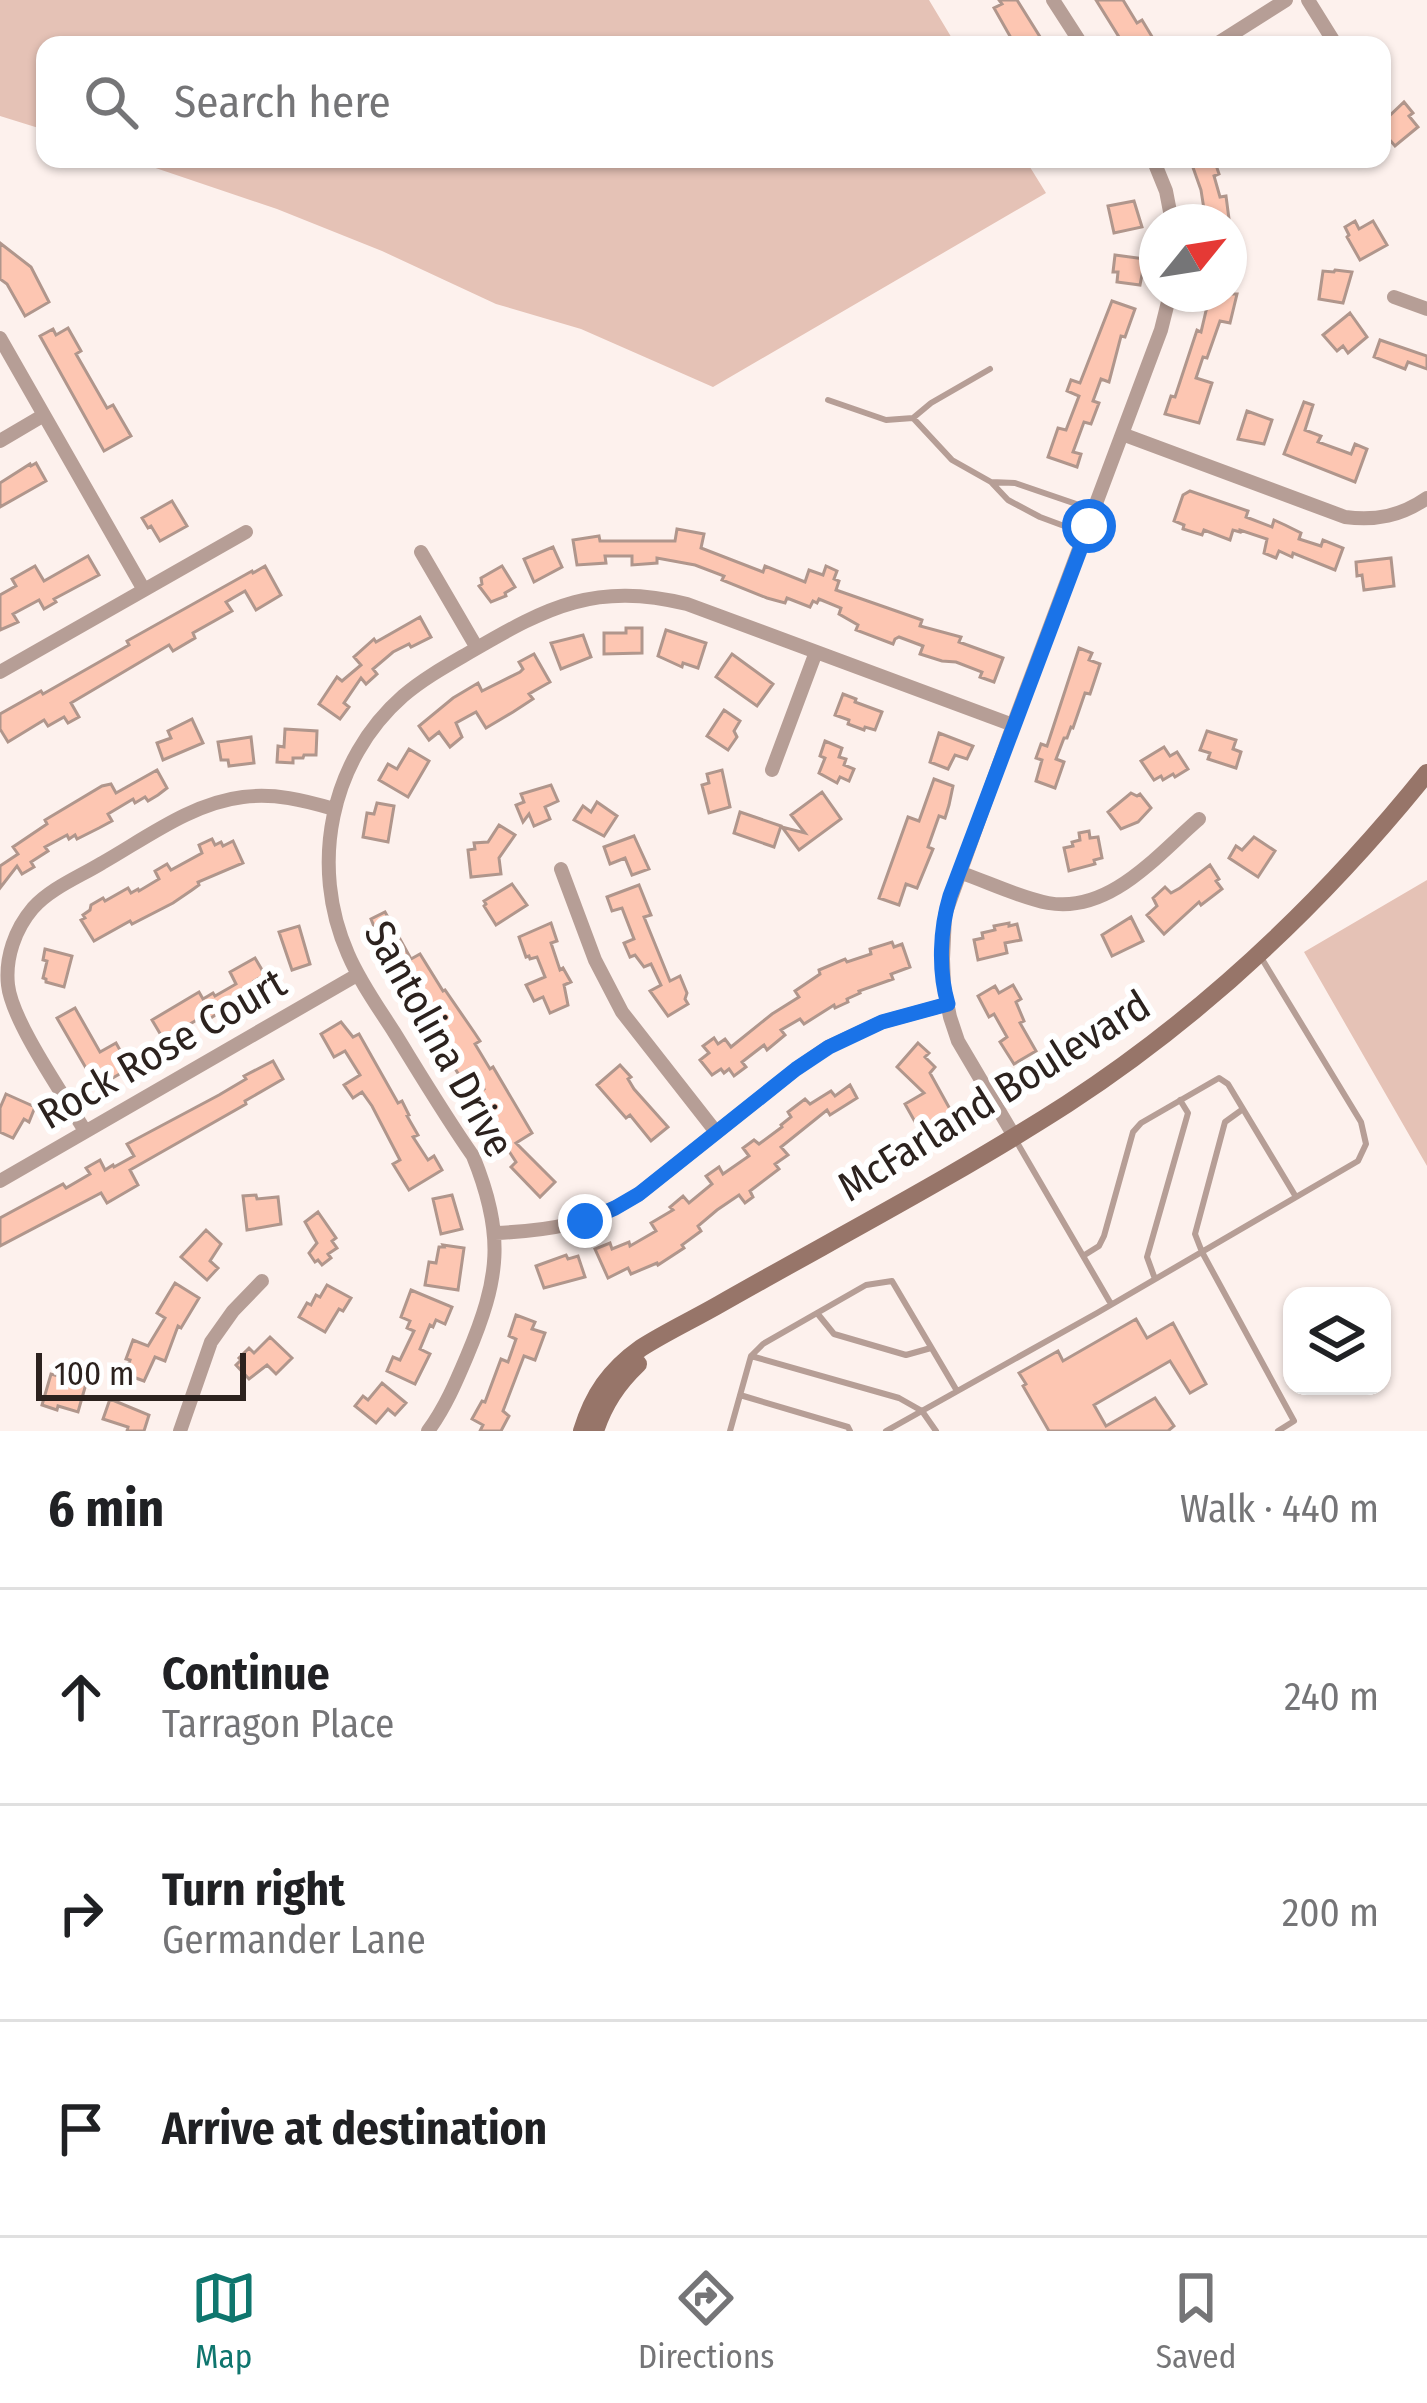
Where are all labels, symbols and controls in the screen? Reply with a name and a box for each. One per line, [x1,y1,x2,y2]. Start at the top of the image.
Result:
search box [36,36,1391,168]
icon: search [78,69,144,135]
text: Search here [174,75,391,129]
north arrow [1139,204,1247,312]
route start [1062,499,1116,553]
street label: Santolina Drive [354,912,524,1166]
street label: Rock Rose Court [29,958,295,1140]
street label: McFarland Boulevard [829,980,1159,1212]
route end [558,1194,612,1248]
map controls [1283,1287,1391,1395]
button: layers [1283,1287,1391,1395]
scale bar [36,1347,246,1400]
text: 100 m [54,1354,134,1394]
text: 6 min [48,1478,164,1540]
text: Walk · 440 m [1180,1486,1379,1532]
text: Continue [162,1647,330,1701]
icon: ahead [48,1664,114,1730]
text: 240 m [1284,1674,1379,1720]
text: Tarragon Place [162,1701,394,1747]
text: Turn right [162,1863,345,1917]
icon: right [48,1880,114,1946]
text: 200 m [1282,1890,1379,1936]
text: Germander Lane [162,1917,426,1963]
icon: arrive [48,2096,114,2162]
text: Arrive at destination [162,2102,547,2156]
tab: Map [191,2265,257,2377]
tab: Directions [638,2265,774,2377]
tab: Saved [1156,2265,1236,2377]

